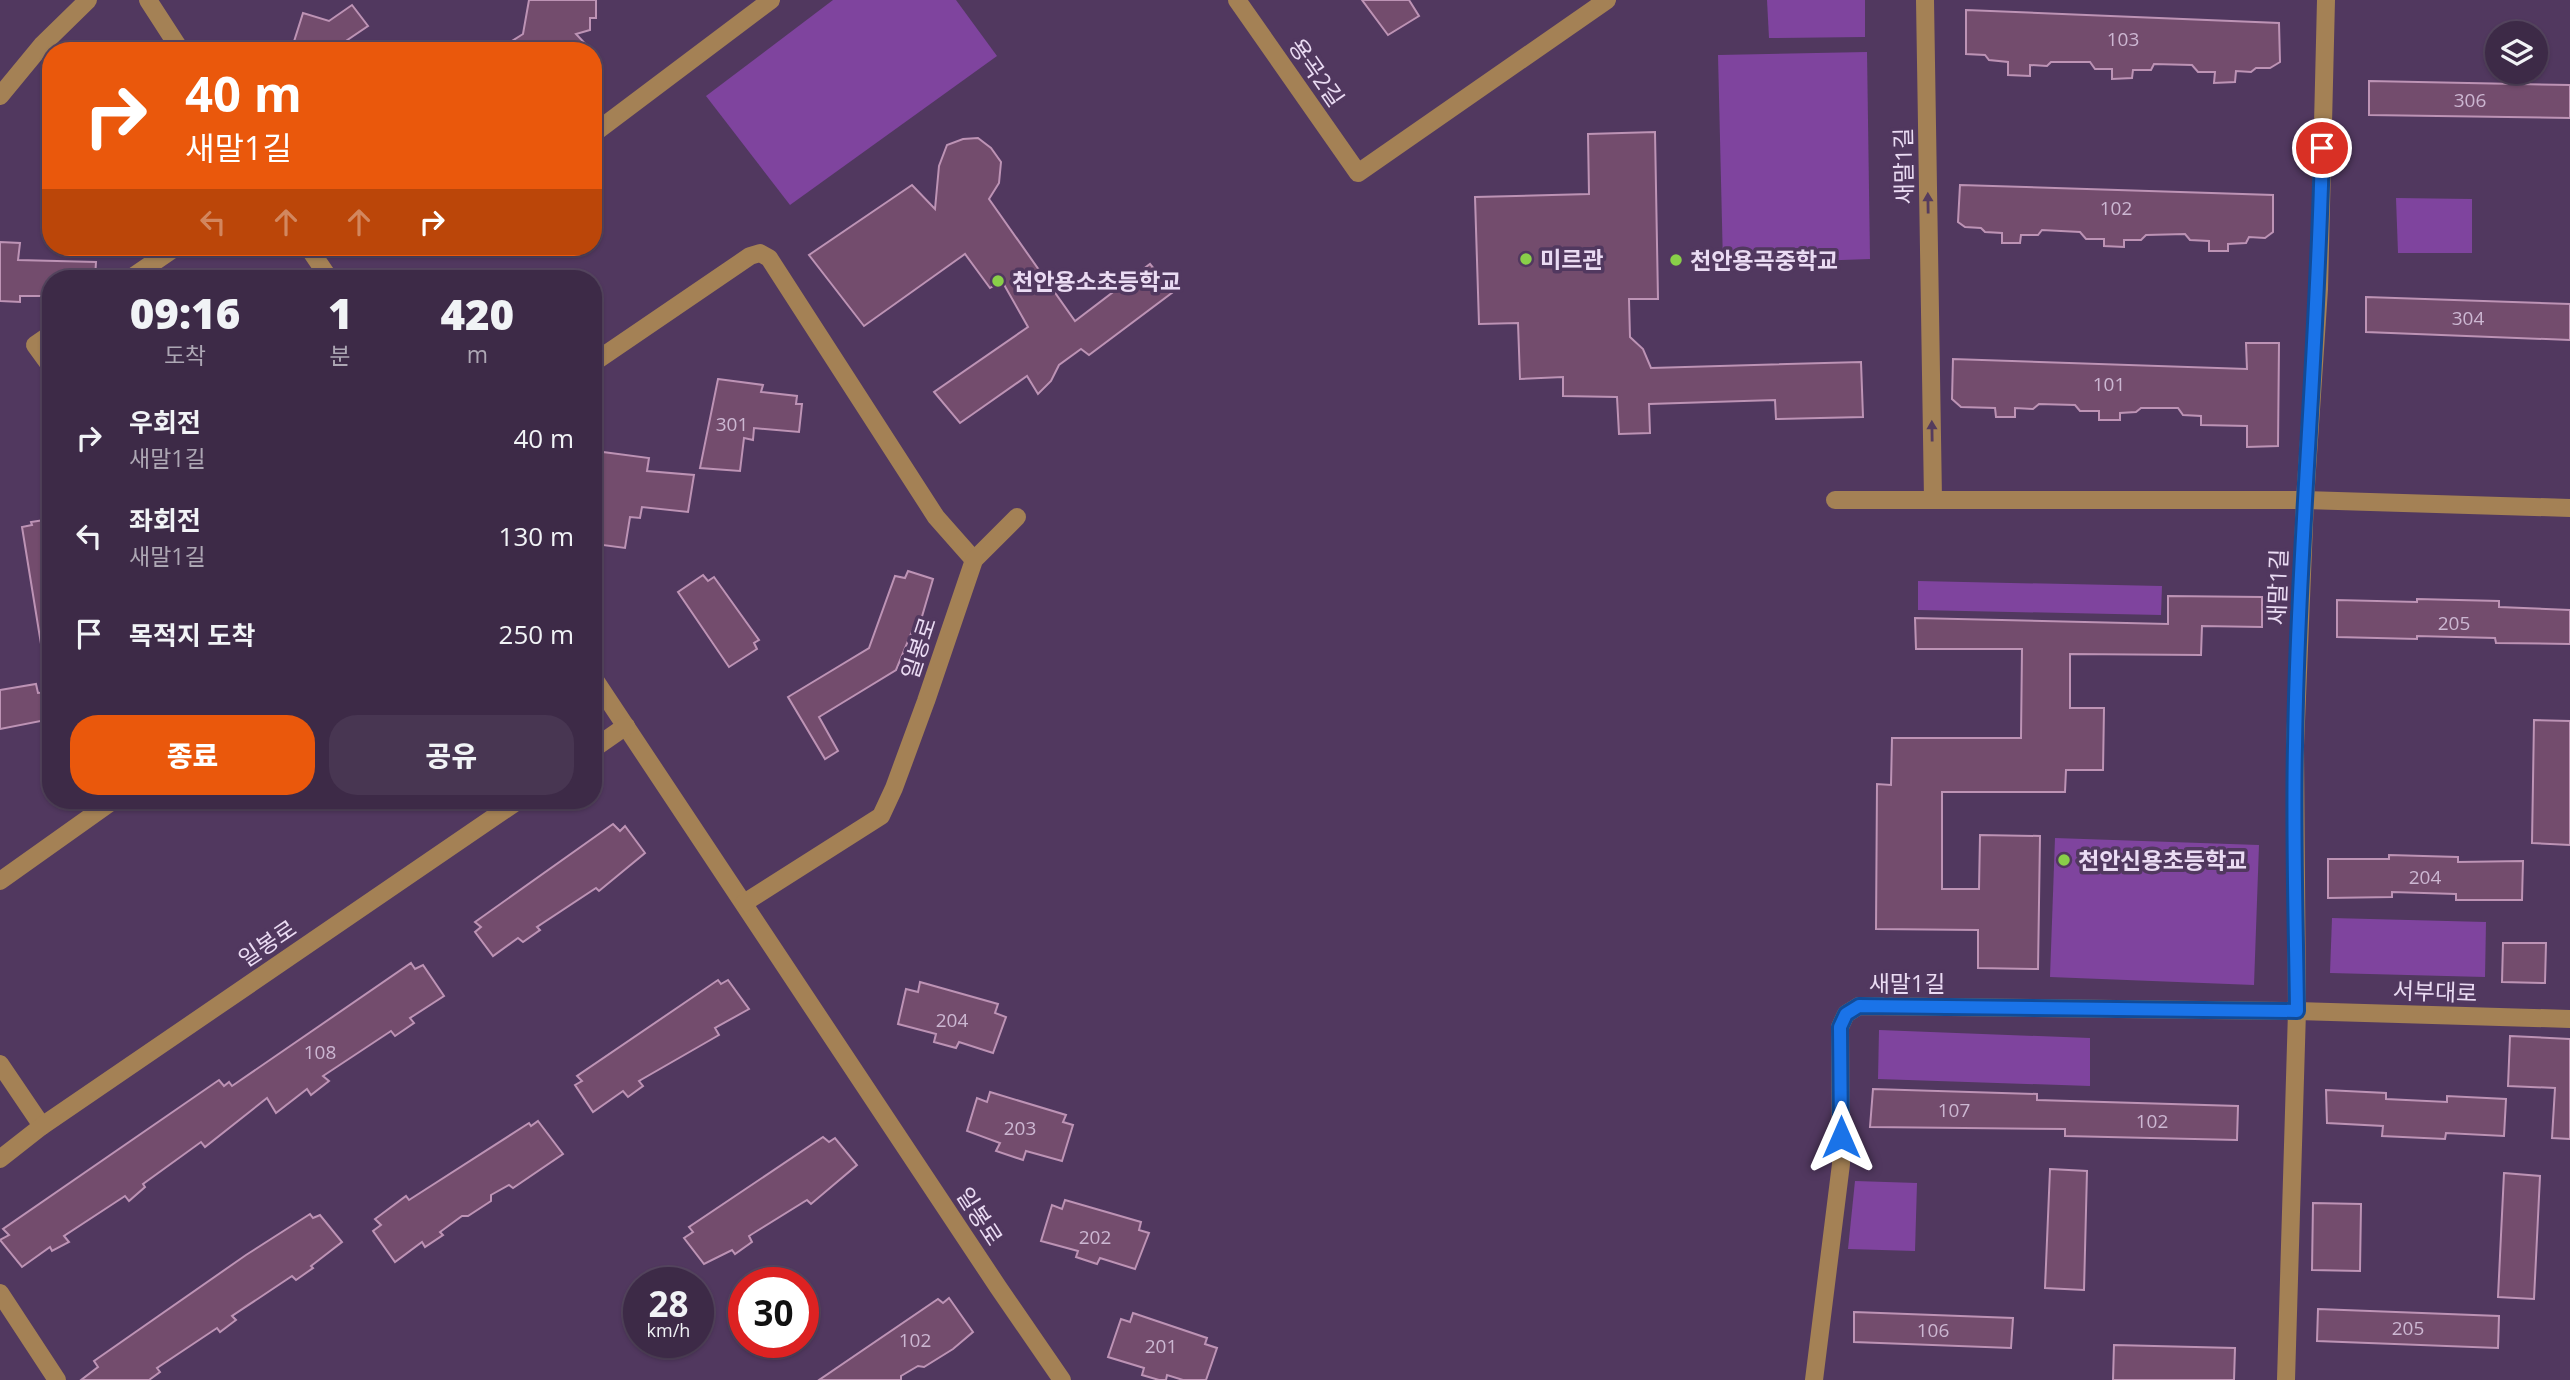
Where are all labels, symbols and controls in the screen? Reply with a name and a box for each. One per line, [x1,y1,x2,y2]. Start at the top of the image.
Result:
map controls [2485,21,2548,84]
button: layers [2485,21,2548,84]
house number: 103 [2107,26,2139,52]
street label: 용곡2길 [1282,31,1352,113]
text: 40 m [185,60,302,126]
icon: right [70,70,161,161]
house number: 306 [2454,87,2486,113]
pin [2292,118,2352,178]
text: 새말1길 [185,126,292,169]
street label: 새말1길 [1886,127,1920,205]
icon: arrive [2303,129,2341,167]
one-way arrow [1922,192,1934,214]
house number: 102 [2100,195,2132,221]
icon: left [194,203,232,241]
icon: ahead [267,203,305,241]
icon: ahead [340,203,378,241]
icon: right [413,203,451,241]
place label: 미르관 [1540,243,1603,275]
place label: 천안용곡중학교 [1690,244,1838,276]
marker: 미르관 [1518,251,1534,267]
marker: 천안용곡중학교 [1668,252,1684,268]
place label: 천안용소초등학교 [1012,265,1181,297]
marker: 천안용소초등학교 [990,273,1006,289]
text: 09:16 [130,284,240,341]
text: 1 [328,284,353,341]
text: 420 [440,285,514,342]
house number: 304 [2452,305,2484,331]
text: m [467,338,488,370]
text: 도착 [164,339,206,371]
text: 분 [330,339,351,371]
house number: 101 [2093,371,2125,397]
text: 우회전 [129,404,201,440]
house number: 301 [716,411,748,437]
icon: right [70,419,108,457]
text: 40 m [513,420,574,456]
one-way arrow [1926,420,1938,442]
text: 새말1길 [129,442,206,474]
text: 좌회전 [129,502,201,538]
icon: left [70,517,108,555]
text: 130 m [499,518,574,554]
text: 새말1길 [129,540,206,572]
street label: 새말1길 [2260,548,2294,626]
house number: 205 [2438,610,2470,636]
street label: 일봉로 [893,613,943,683]
icon: arrive [70,615,108,653]
text: 250 m [499,616,574,652]
text: 목적지 도착 [129,617,255,653]
button: 종료 [70,715,315,795]
button: 공유 [329,715,574,795]
place label: 천안신용초등학교 [2078,844,2247,876]
marker: 천안신용초등학교 [2056,852,2072,868]
house number: 204 [2409,864,2441,890]
street label: 일봉로 [232,912,302,974]
street label: 새말1길 [1869,967,1945,999]
street label: 서부대로 [2392,974,2478,1008]
house number: 204 [936,1007,968,1033]
house number: 108 [304,1039,336,1065]
house number: 107 [1938,1097,1970,1123]
position arrow [1804,1100,1878,1174]
house number: 102 [2136,1108,2168,1134]
house number: 203 [1004,1115,1036,1141]
street label: 일봉로 [949,1181,1011,1251]
house number: 202 [1079,1224,1111,1250]
speed limit sign: 30 [728,1267,819,1358]
text: 28 [648,1280,689,1327]
house number: 205 [2392,1315,2424,1341]
house number: 106 [1917,1317,1949,1343]
text: km/h [647,1318,690,1342]
house number: 102 [899,1327,931,1353]
house number: 201 [1145,1333,1177,1359]

